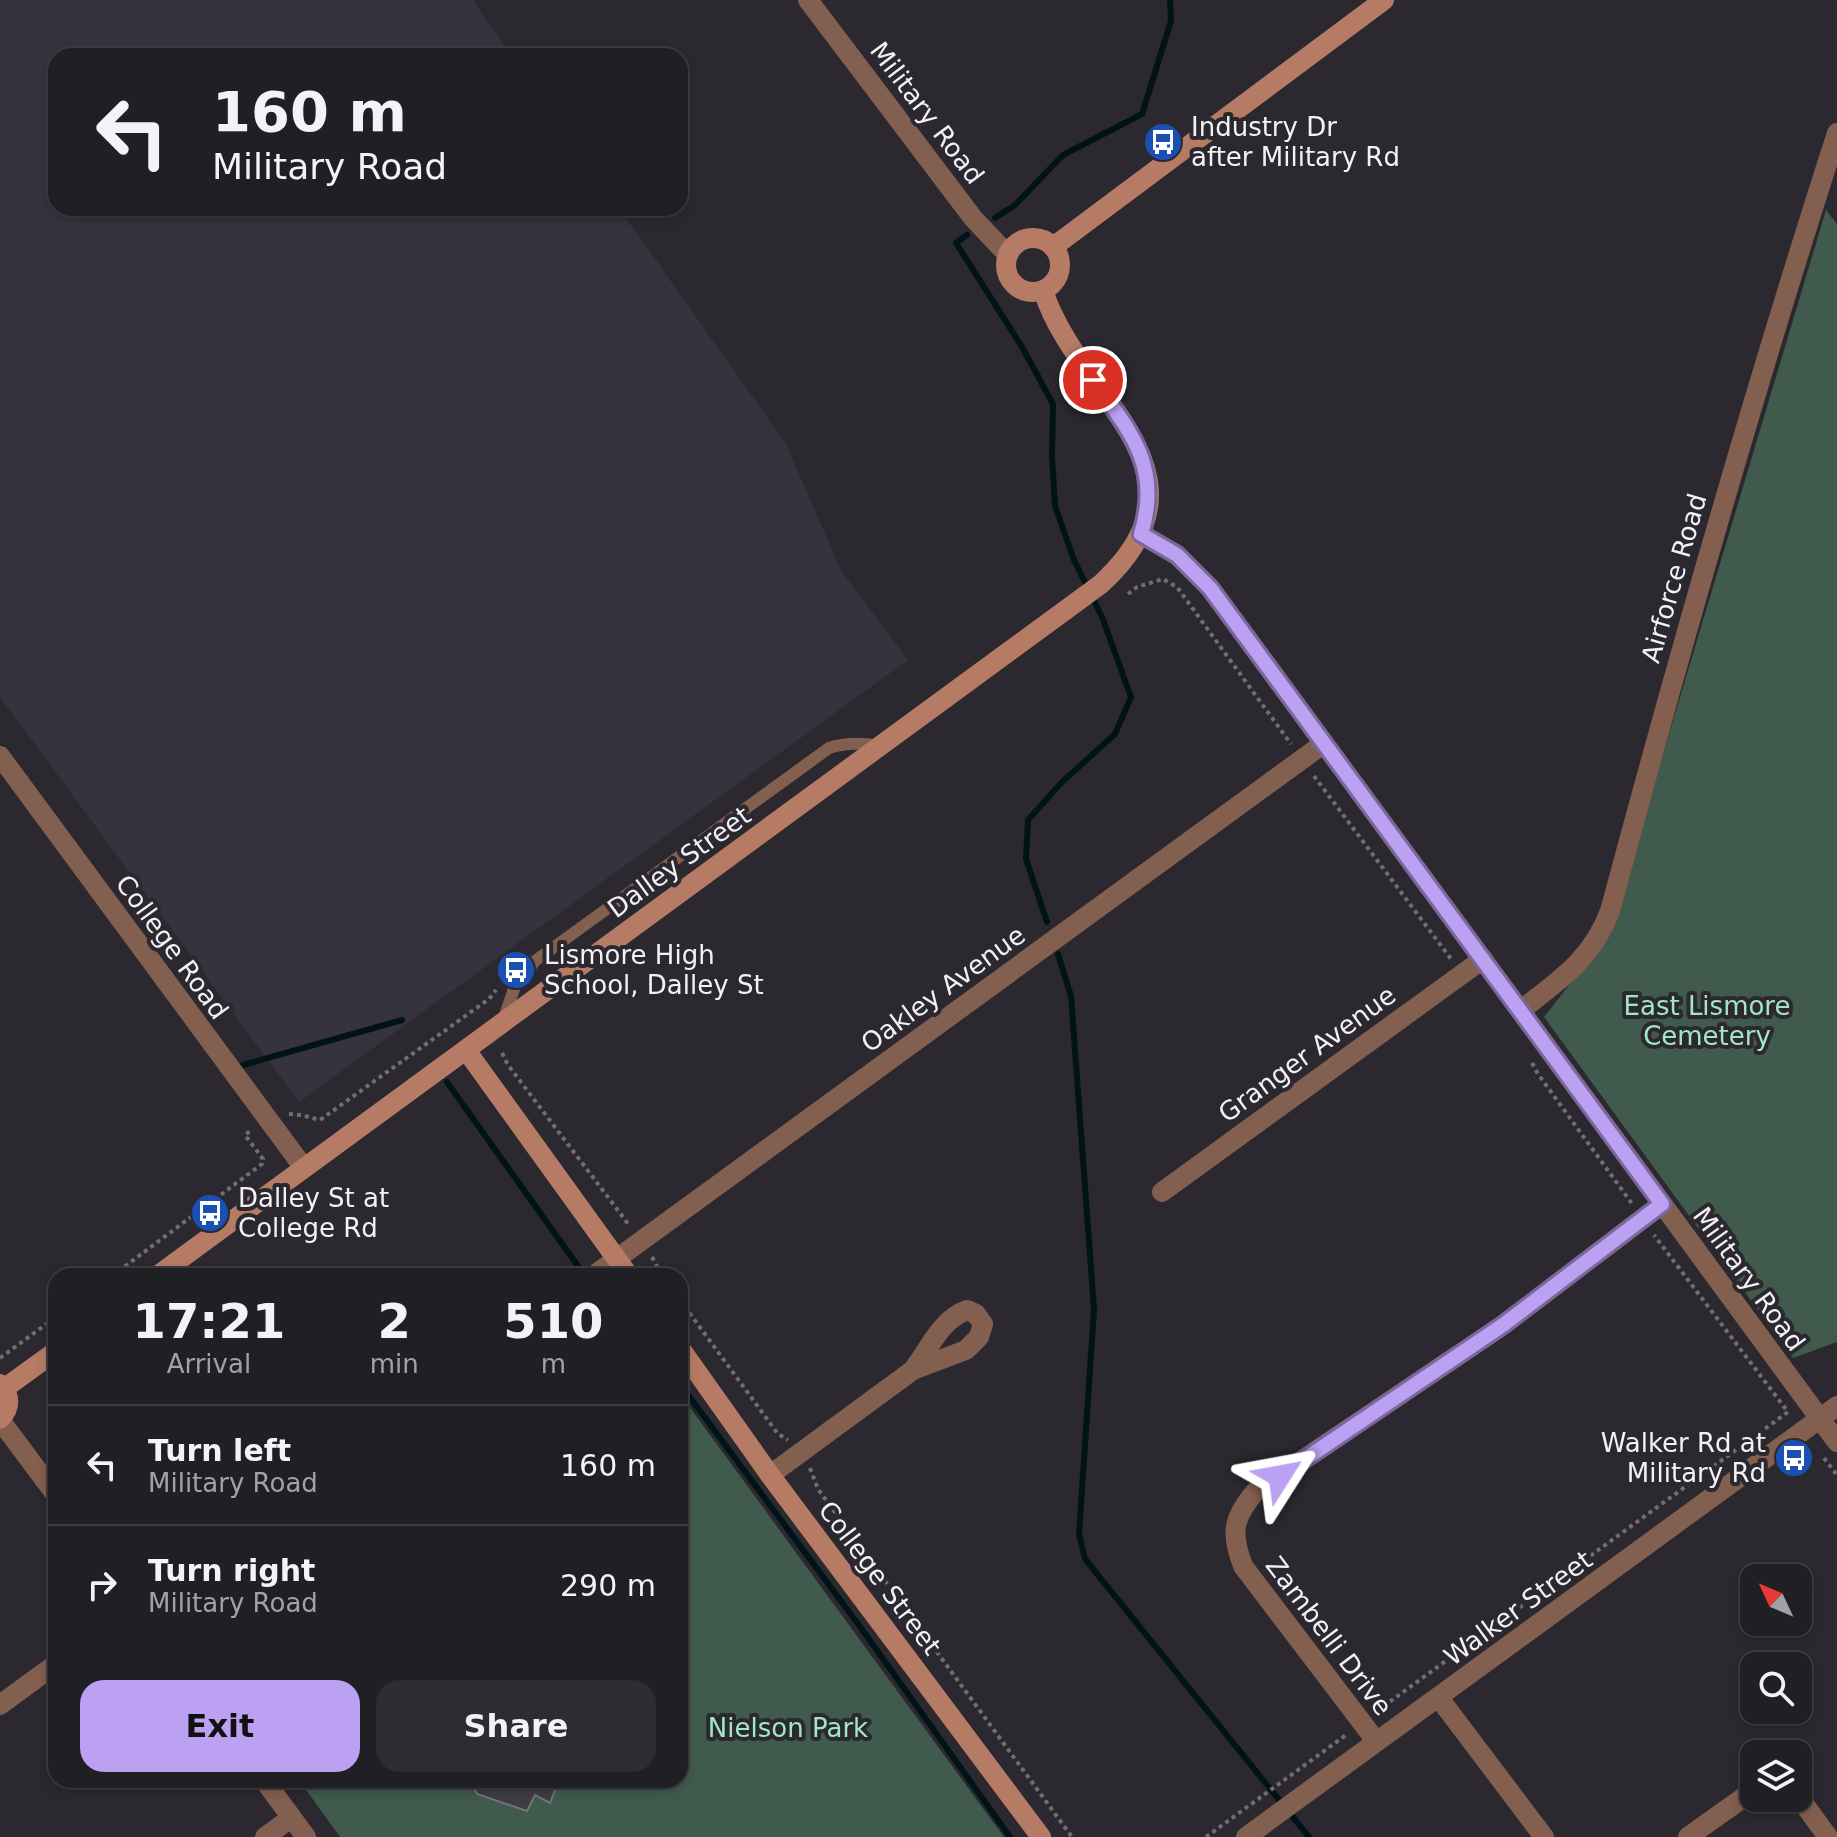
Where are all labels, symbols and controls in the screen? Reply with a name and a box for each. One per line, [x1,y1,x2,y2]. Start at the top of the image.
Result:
street label: Military Road [864,36,990,190]
text: 160 m [212,79,407,144]
icon: left [80,80,184,184]
place label: Industry Dr after Military Rd [1191,112,1400,172]
bus stop icon: Industry Dr after Military Rd [1142,121,1184,163]
text: Military Road [212,146,447,187]
pin [1059,346,1127,414]
icon: arrive [1071,358,1115,402]
street label: Airforce Road [1636,490,1712,666]
street label: Dalley Street [602,800,756,924]
street label: College Road [110,869,234,1025]
street label: Oakley Avenue [855,920,1031,1058]
place label: Lismore High School, Dalley St [544,940,764,1000]
bus stop icon: Lismore High School, Dalley St [495,949,537,991]
street label: Granger Avenue [1213,980,1401,1128]
park label: East Lismore Cemetery [1624,991,1790,1051]
place label: Dalley St at College Rd [238,1183,389,1243]
bus stop icon: Dalley St at College Rd [189,1192,231,1234]
street label: Military Road [1687,1201,1811,1357]
text: 17:21 [132,1293,285,1349]
text: 2 [378,1293,411,1349]
text: 510 [503,1293,603,1349]
text: Arrival [167,1349,251,1379]
text: min [370,1349,419,1379]
text: m [541,1349,566,1379]
place label: Walker Rd at Military Rd [1601,1428,1766,1488]
text: Turn left [148,1433,291,1468]
position arrow [1238,1434,1322,1518]
bus stop icon: Walker Rd at Military Rd [1773,1437,1815,1479]
icon: left [80,1443,124,1487]
text: 160 m [560,1448,656,1483]
text: Military Road [148,1468,318,1498]
street label: College Street [813,1495,947,1661]
street label: Walker Street [1438,1544,1598,1672]
street label: Zambelli Drive [1260,1551,1398,1721]
text: Turn right [148,1553,315,1588]
icon: right [80,1563,124,1607]
north arrow [1740,1564,1812,1636]
map controls [1740,1564,1812,1812]
text: 290 m [560,1568,656,1603]
text: Military Road [148,1588,318,1618]
button: search [1740,1652,1812,1724]
button: Exit [80,1680,360,1772]
button: Share [376,1680,656,1772]
park label: Nielson Park [708,1713,868,1743]
button: layers [1740,1740,1812,1812]

